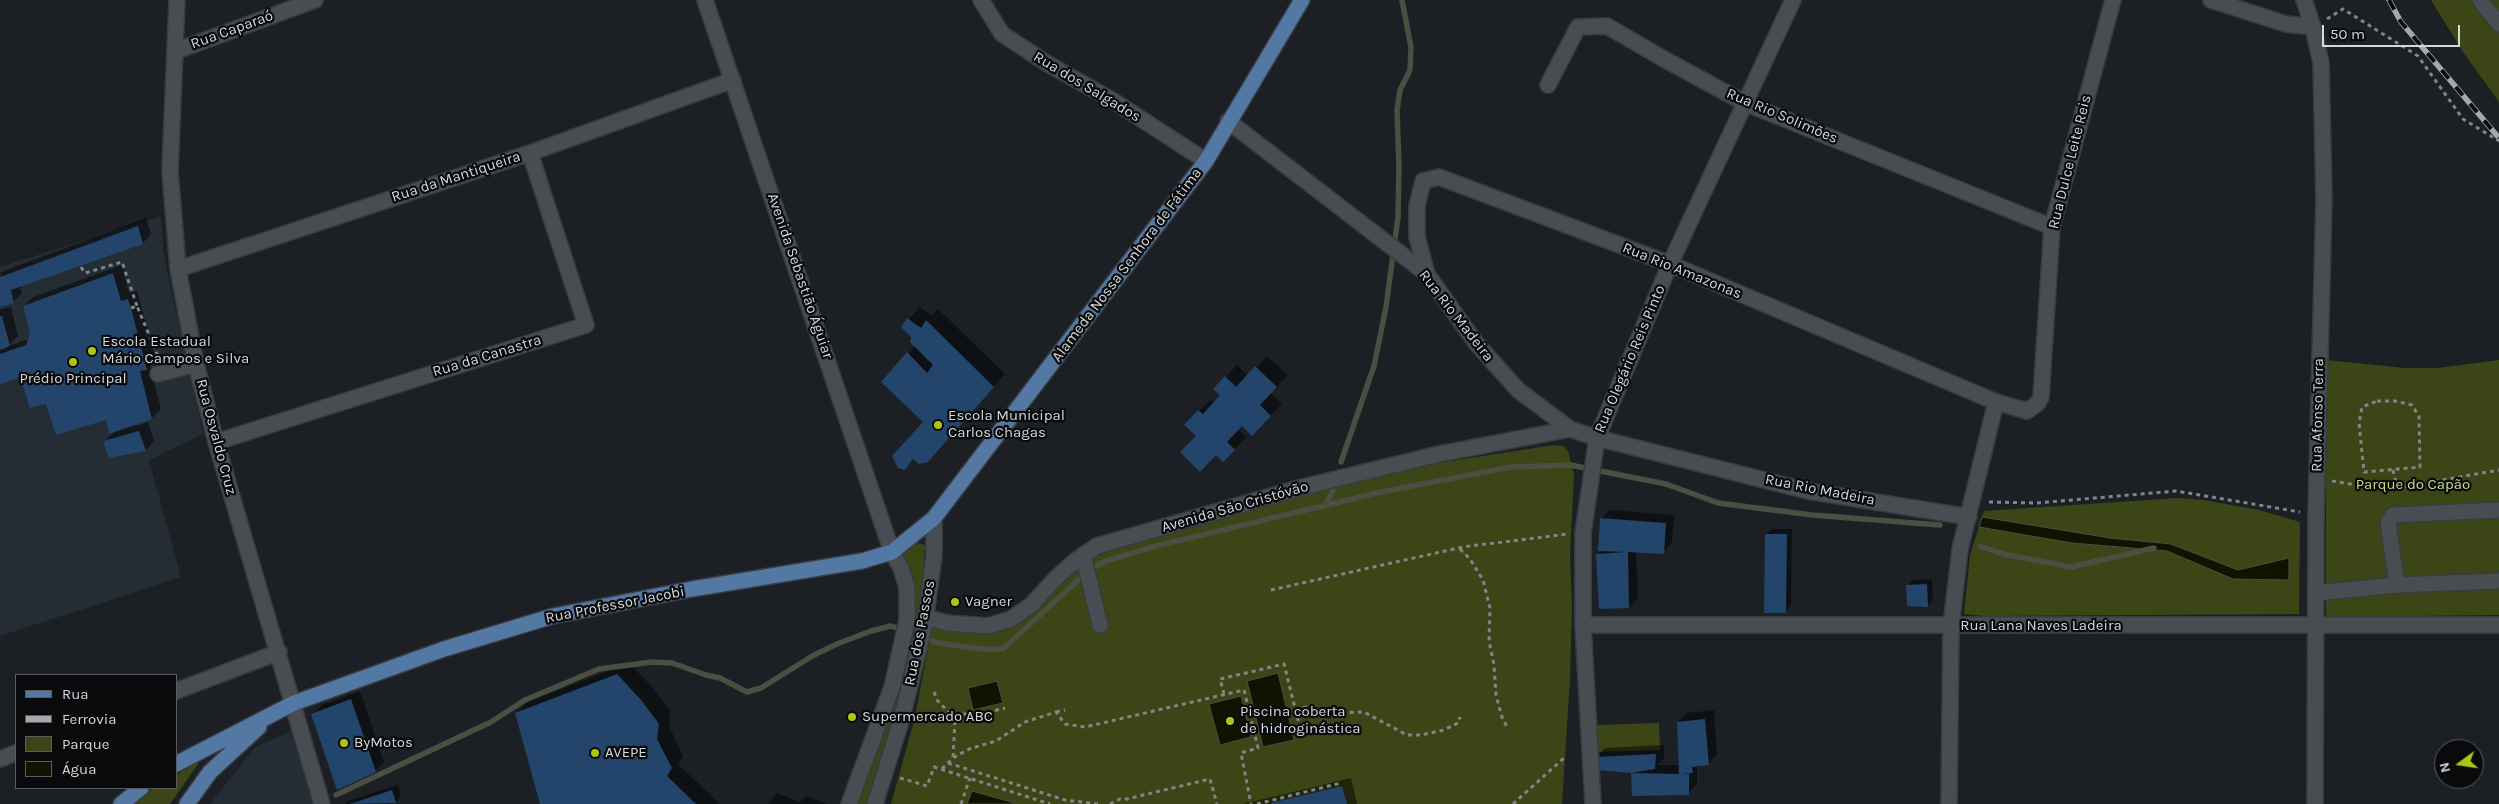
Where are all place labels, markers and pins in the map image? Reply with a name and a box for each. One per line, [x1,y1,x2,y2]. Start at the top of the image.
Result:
place label: Escola Estadual Mário Campos e Silva [102,333,249,368]
marker: Escola Estadual Mário Campos e Silva [86,345,98,357]
marker: Prédio Principal [67,356,79,368]
place label: Prédio Principal [19,370,127,388]
place label: Escola Municipal Carlos Chagas [948,407,1065,442]
marker: Escola Municipal Carlos Chagas [932,419,944,431]
place label: Vagner [965,593,1012,611]
marker: Vagner [949,596,961,608]
place label: Piscina coberta de hidroginástica [1240,703,1360,738]
place label: Supermercado ABC [862,708,993,726]
marker: Supermercado ABC [846,711,858,723]
marker: Piscina coberta de hidroginástica [1224,715,1236,727]
place label: ByMotos [354,734,413,752]
marker: ByMotos [338,737,350,749]
place label: AVEPE [605,744,647,762]
marker: AVEPE [589,747,601,759]

